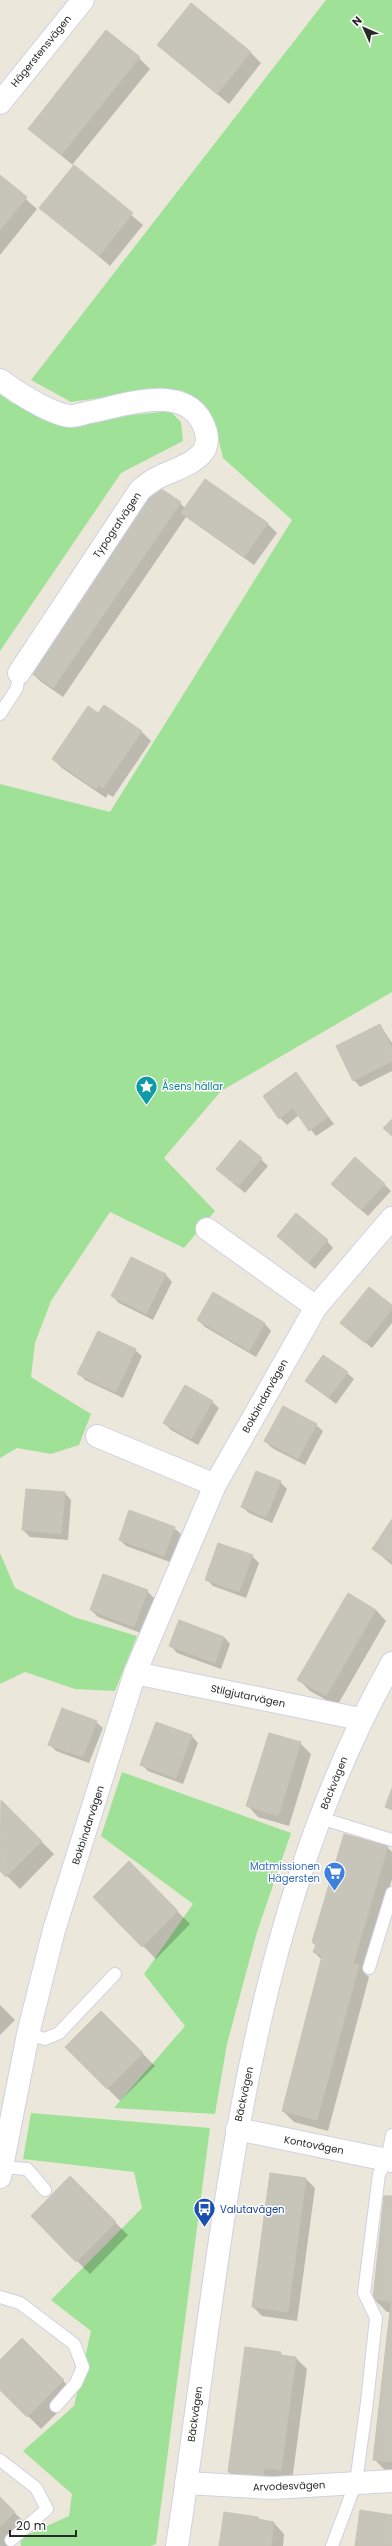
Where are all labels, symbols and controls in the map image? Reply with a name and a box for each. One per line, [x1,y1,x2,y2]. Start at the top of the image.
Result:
north arrow [344,8,384,48]
street label: Hägerstensvägen [7,12,75,90]
text: N [348,12,366,30]
street label: Typografvägen [89,489,145,561]
place icon: Åsens hällar [133,1073,159,1106]
place label: Åsens hällar [162,1079,223,1094]
street label: Bokbindarvägen [238,1356,292,1436]
street label: Stilgjutarvägen [209,1681,287,1711]
street label: Bäckvägen [317,1754,351,1812]
street label: Bokbindarvägen [68,1784,108,1866]
place label: Matmissionen Hägersten [250,1859,320,1886]
supermarket icon: Matmissionen Hägersten [322,1859,348,1892]
street label: Bäckvägen [231,2065,257,2123]
street label: Kontovägen [283,2132,345,2158]
bus stop icon: Valutavägen [191,2196,217,2229]
place label: Valutavägen [220,2202,285,2217]
street label: Bäckvägen [184,2385,206,2443]
street label: Arvodesvägen [253,2477,325,2495]
scale bar [10,2512,76,2538]
text: 20 m [16,2517,46,2534]

